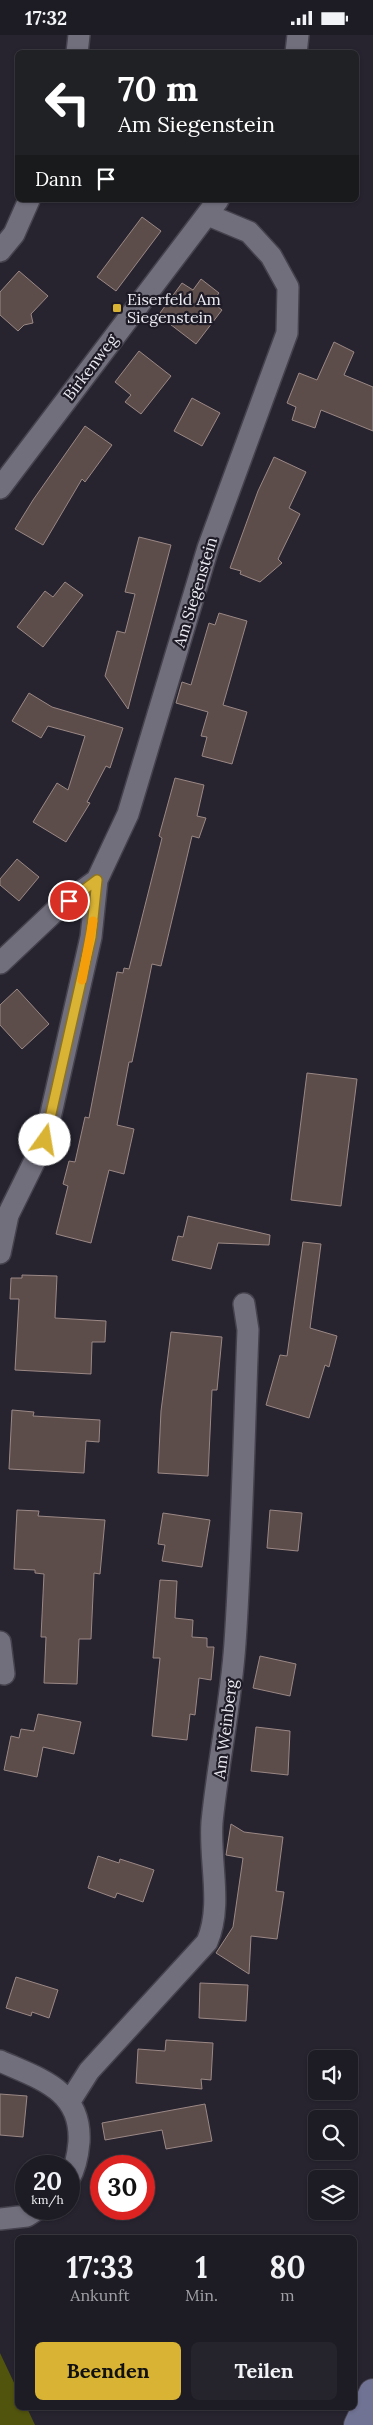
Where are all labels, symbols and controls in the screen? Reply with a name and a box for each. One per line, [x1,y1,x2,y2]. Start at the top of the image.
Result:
text: 17:32 [25,6,67,30]
text: 70 m [118,66,198,111]
icon: left [35,70,100,135]
text: Am Siegenstein [118,110,275,138]
icon: arrive [92,165,120,193]
text: Dann [35,167,82,191]
place label: Eiserfeld Am Siegenstein [127,289,221,327]
marker: Eiserfeld Am Siegenstein [111,302,123,314]
street label: Birkenweg [59,329,122,404]
street label: Am Siegenstein [168,534,221,651]
pin [48,880,90,922]
icon: arrive [55,887,83,915]
position arrow [18,1113,70,1165]
street label: Am Weinberg [209,1677,241,1781]
map controls [308,2050,358,2220]
button: sound [308,2050,358,2100]
button: search [308,2110,358,2160]
speed limit sign: 30 [90,2155,155,2220]
text: 20 [33,2165,62,2197]
button: layers [308,2170,358,2220]
text: km/h [31,2192,64,2207]
text: 17:33 [66,2248,134,2286]
text: 1 [195,2248,208,2286]
text: 80 [269,2248,306,2286]
text: Ankunft [70,2285,130,2305]
text: Min. [185,2285,218,2305]
text: m [280,2285,295,2305]
button: Beenden [35,2342,181,2400]
button: Teilen [191,2342,337,2400]

